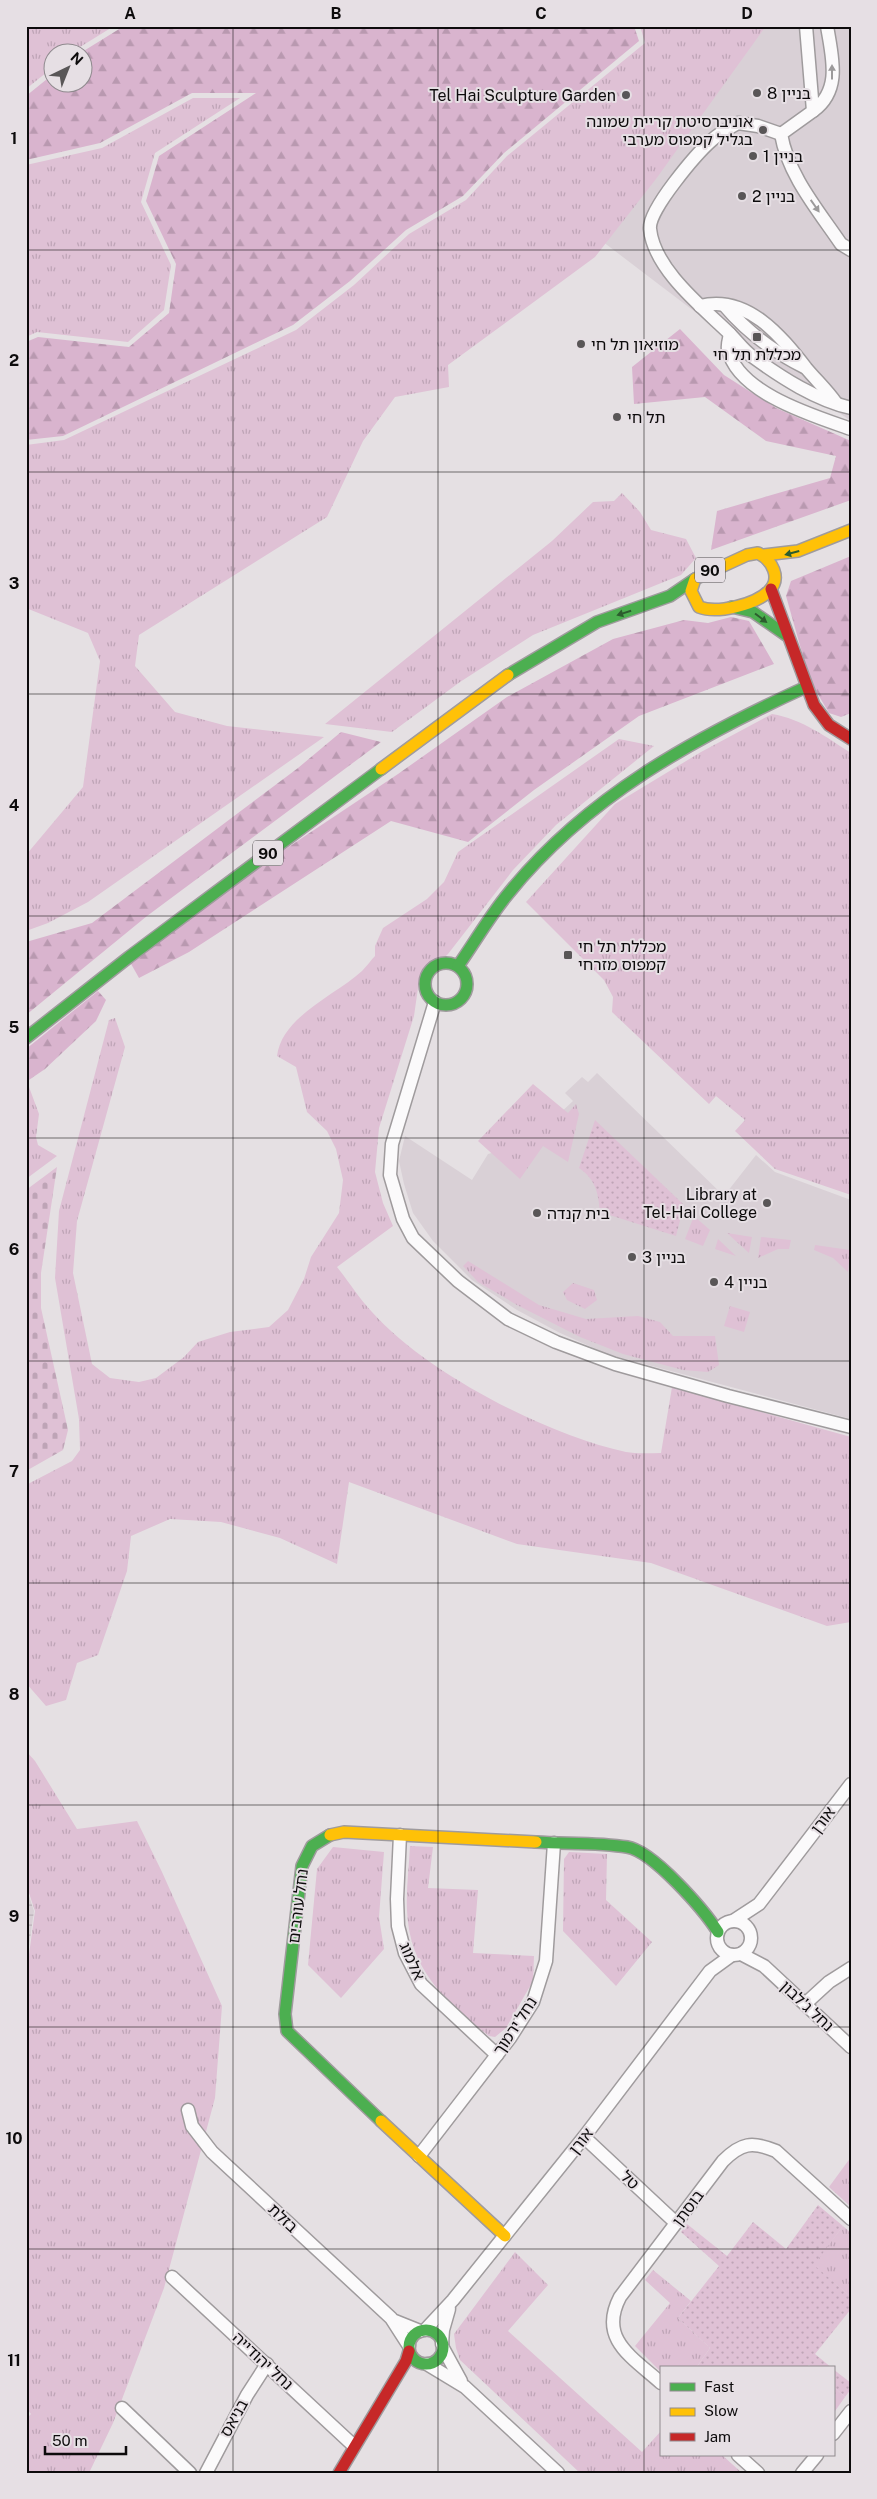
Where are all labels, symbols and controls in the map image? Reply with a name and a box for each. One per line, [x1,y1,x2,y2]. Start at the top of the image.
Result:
text: A [124,4,136,23]
text: B [331,4,342,23]
text: C [535,4,547,23]
text: D [741,4,753,23]
north arrow [42,42,92,92]
text: N [67,49,86,68]
one-way arrow [828,64,836,80]
place label: בניין 8 [767,84,811,103]
place label: Tel Hai Sculpture Garden [429,86,616,105]
marker: בניין 8 [751,87,763,99]
marker: Tel Hai Sculpture Garden [620,89,632,101]
place label: אוניברסיטת קריית שמונה בגליל קמפוס מערבי [586,112,753,149]
marker: אוניברסיטת קריית שמונה בגליל קמפוס מערבי [757,124,769,136]
text: 1 [11,129,17,148]
place label: בניין 1 [763,147,803,166]
marker: בניין 1 [747,150,759,162]
place label: בניין 2 [752,187,795,206]
marker: בניין 2 [736,190,748,202]
one-way arrow [810,199,820,213]
marker: מכללת תל חי [751,331,763,343]
place label: מוזיאון תל חי [591,335,679,354]
marker: מוזיאון תל חי [575,338,587,350]
place label: מכללת תל חי [713,345,801,364]
text: 2 [9,351,19,370]
place label: תל חי [627,408,665,427]
marker: תל חי [611,411,623,423]
one-way arrow [784,549,799,557]
road number: 90 [695,558,725,582]
text: 3 [9,574,19,593]
one-way arrow [617,610,632,617]
one-way arrow [754,612,767,623]
text: 4 [9,796,20,815]
road number: 90 [253,840,283,866]
place label: מכללת תל חי קמפוס מזרחי [578,937,666,974]
marker: מכללת תל חי קמפוס מזרחי [562,949,574,961]
text: 5 [9,1018,20,1037]
place label: Library at Tel-Hai College [643,1185,757,1222]
marker: Library at Tel-Hai College [761,1197,773,1209]
place label: בית קנדה [547,1204,610,1223]
marker: בית קנדה [531,1207,543,1219]
text: 6 [9,1240,19,1259]
place label: בניין 3 [642,1248,686,1267]
marker: בניין 3 [626,1251,638,1263]
place label: בניין 4 [724,1273,768,1292]
marker: בניין 4 [708,1276,720,1288]
text: 7 [9,1462,19,1481]
text: 8 [9,1685,20,1704]
street label: אורן [807,1803,839,1837]
street label: נחל עורבים [284,1868,312,1944]
text: 9 [9,1907,19,1926]
street label: אלמוג [395,1939,429,1983]
street label: נחל ג'לבון [776,1977,838,2035]
street label: נחל ירמוך [489,1993,541,2059]
street label: אורן [565,2124,597,2158]
text: 10 [5,2129,23,2148]
street label: טל [617,2167,643,2193]
street label: בוסתן [668,2186,708,2230]
street label: בזלת [264,2200,302,2236]
street label: נחל יהודייה [229,2328,297,2394]
text: 11 [7,2351,21,2370]
legend [660,2366,834,2456]
text: Fast [704,2378,734,2395]
street label: בניאס [216,2396,252,2440]
text: Slow [704,2402,739,2419]
scale bar [45,2424,126,2456]
text: Jam [704,2428,731,2445]
text: 50 m [52,2432,87,2449]

